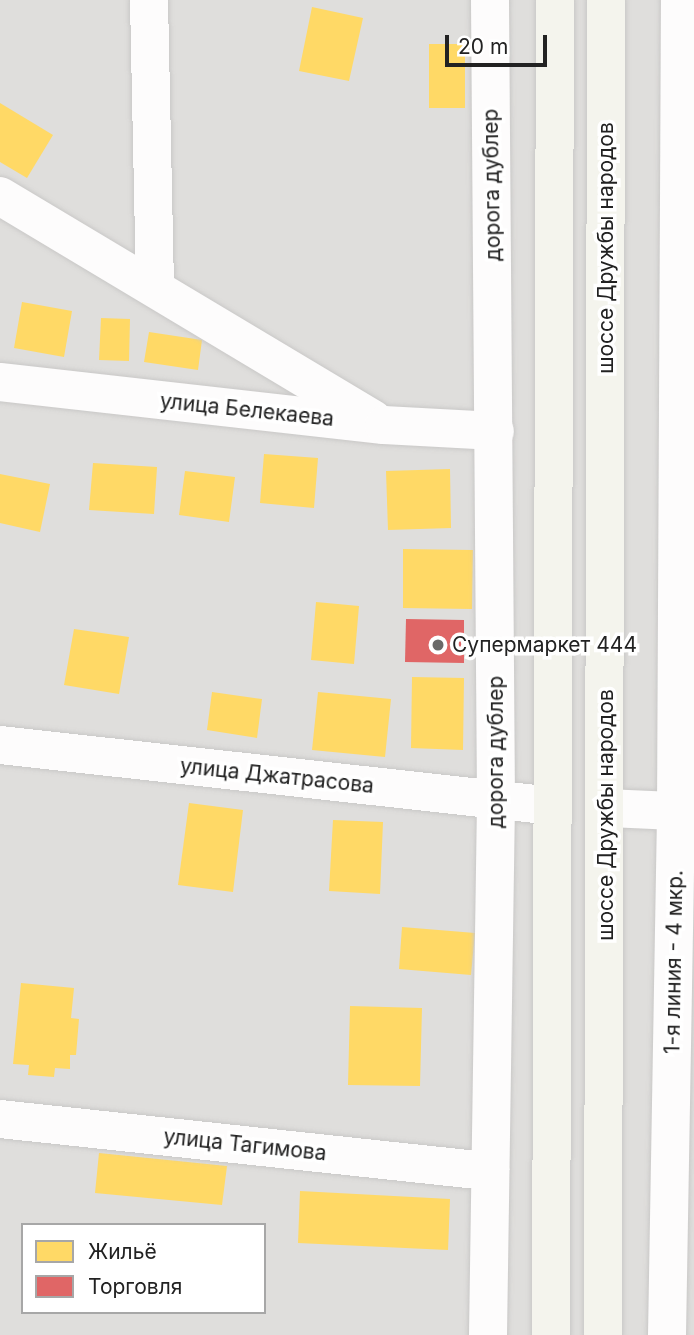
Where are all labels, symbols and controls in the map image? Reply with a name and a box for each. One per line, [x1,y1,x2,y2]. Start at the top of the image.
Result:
scale bar [449,21,550,65]
text: 20 m [458,34,508,59]
street label: дорога дублер [478,108,506,262]
street label: шоссе Дружбы народов [593,122,619,374]
street label: улица Белекаева [159,388,335,432]
place label: Супермаркет 444 [452,632,637,658]
marker: Супермаркет 444 [430,637,446,653]
street label: дорога дублер [483,676,509,828]
street label: шоссе Дружбы народов [593,689,619,941]
street label: улица Джатрасова [179,753,375,799]
street label: 1-я линия - 4 мкр. [660,870,688,1054]
street label: улица Тагимова [162,1124,328,1166]
legend [21,1223,266,1314]
text: Жильё [88,1239,157,1264]
text: Торговля [88,1274,182,1299]

